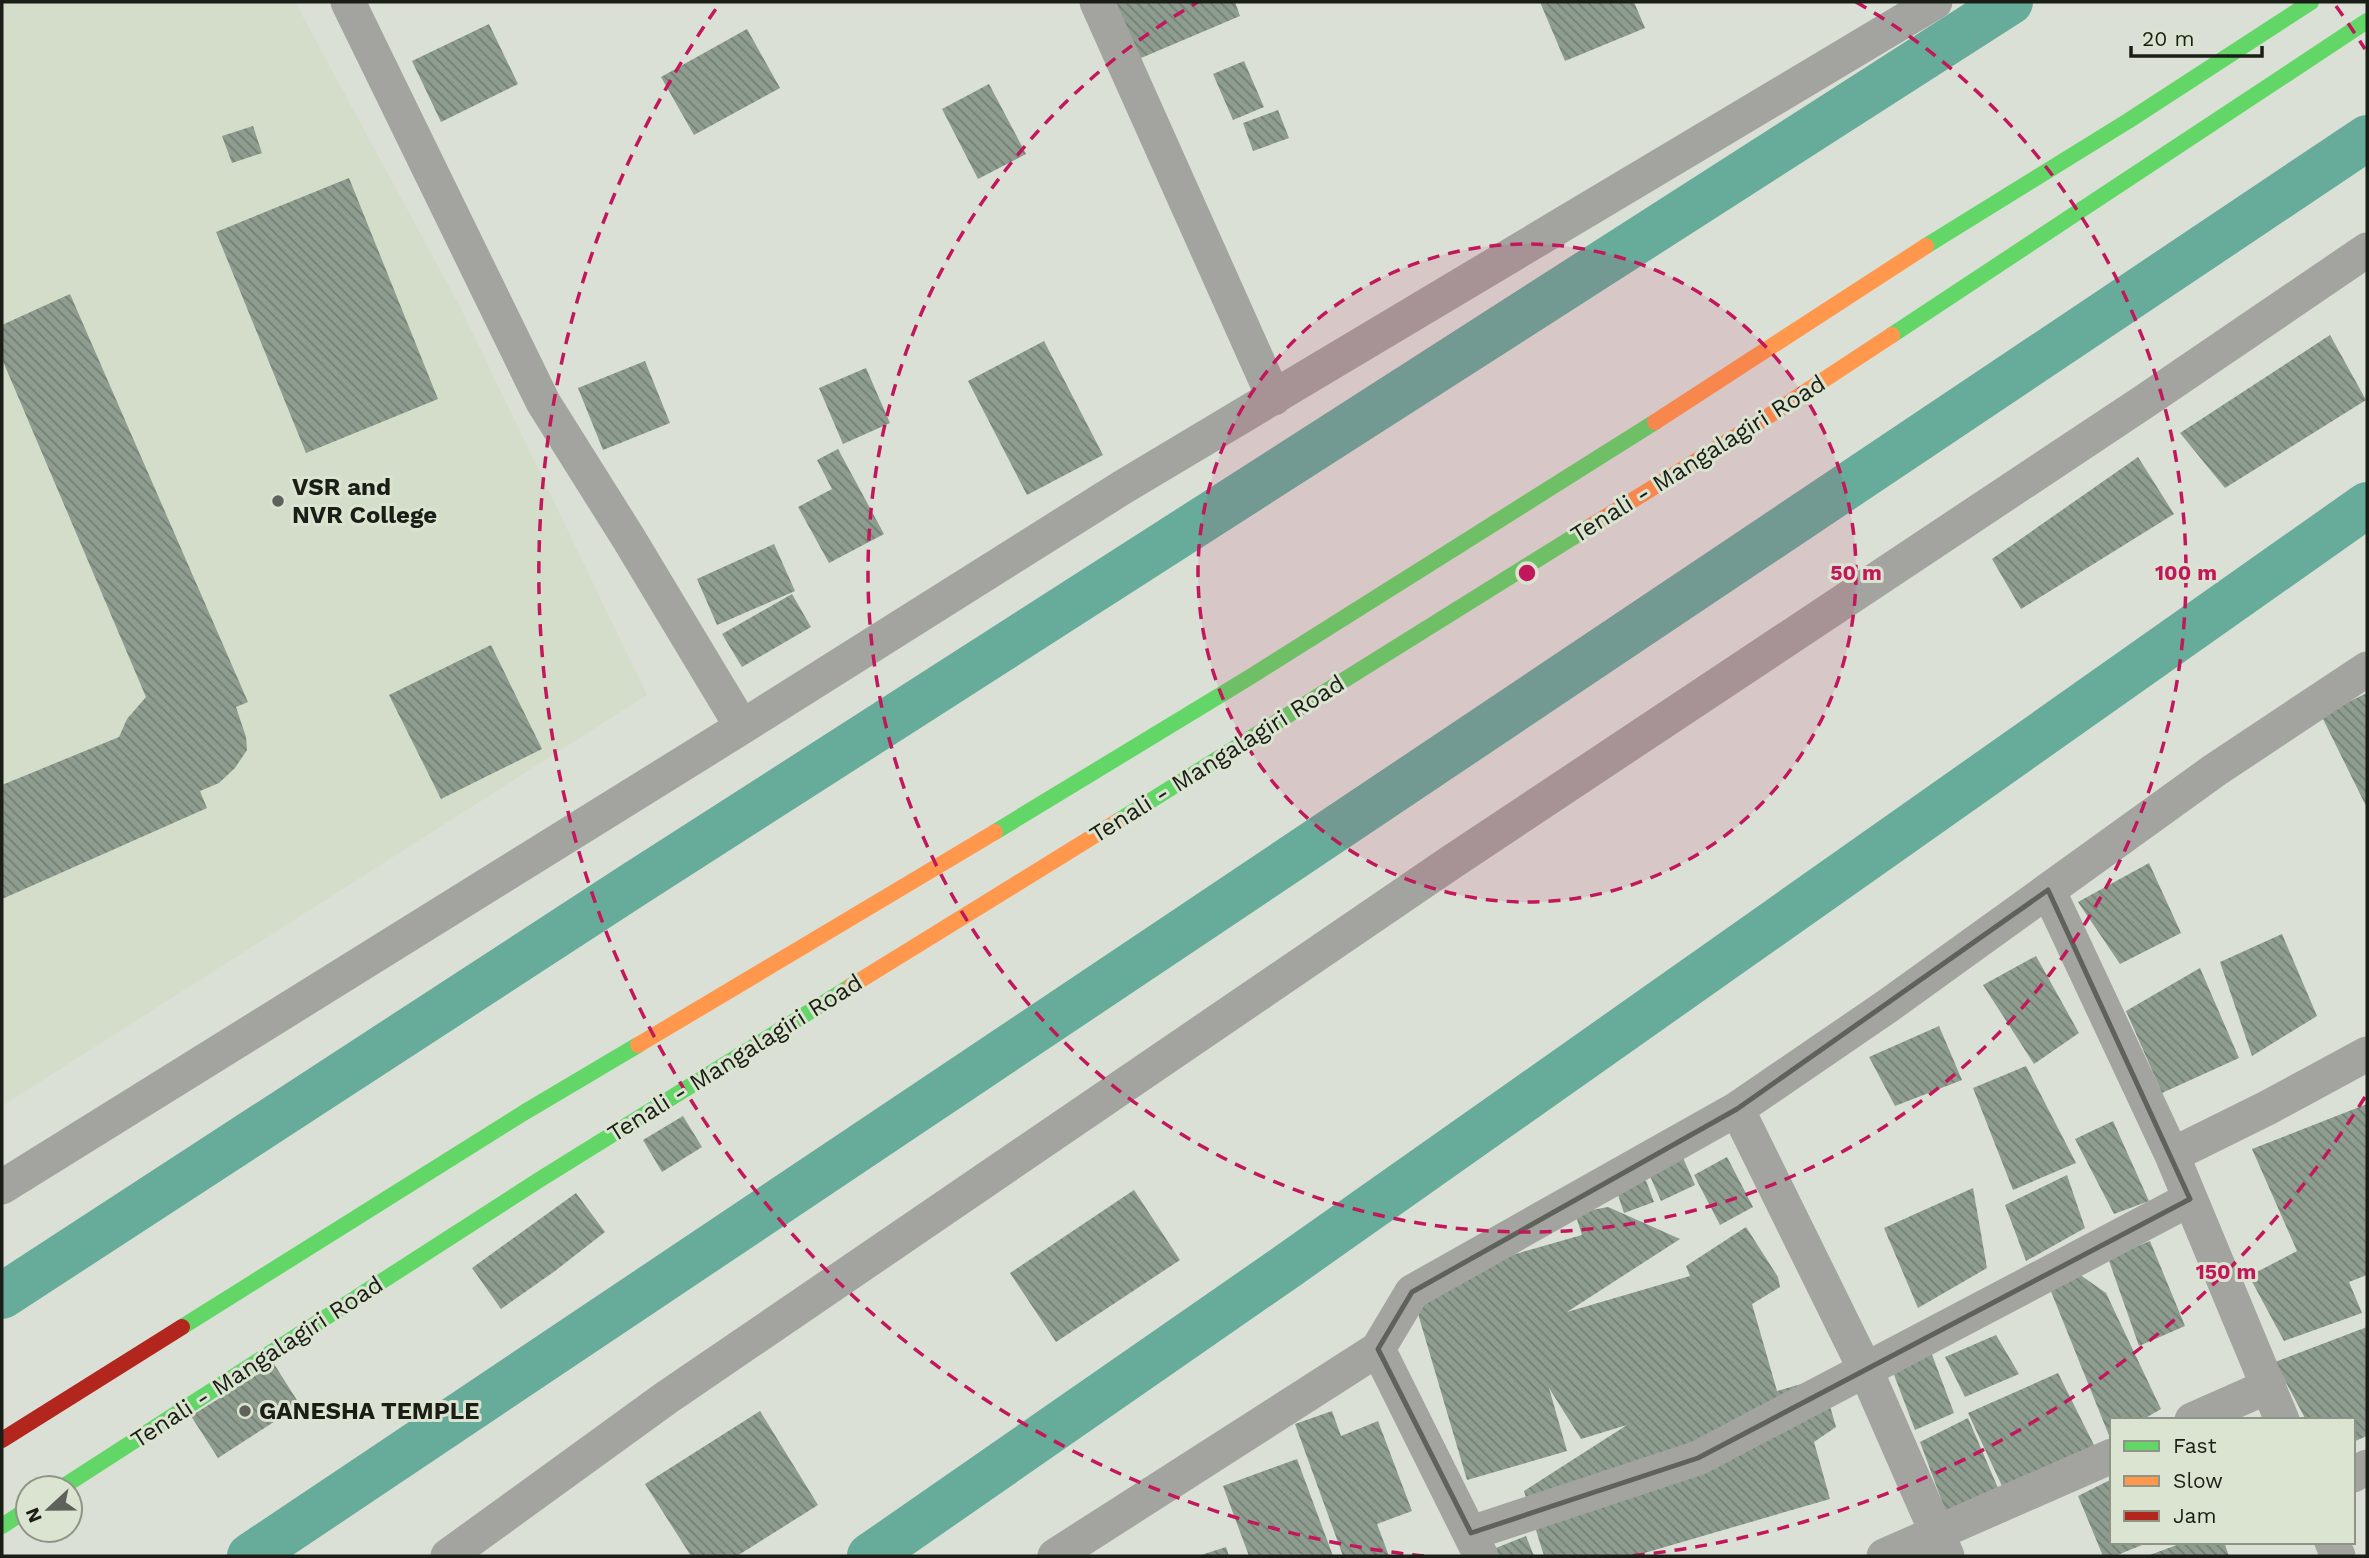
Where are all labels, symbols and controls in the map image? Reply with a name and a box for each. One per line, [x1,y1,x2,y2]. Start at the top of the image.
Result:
scale bar [2131,14,2262,58]
text: 20 m [2142,26,2194,51]
street label: Tenali - Mangalagiri Road [1566,369,1830,549]
place label: VSR and NVR College [292,473,437,529]
marker: VSR and NVR College [270,493,286,509]
text: 50 m [1830,560,1882,585]
text: 100 m [2155,560,2217,585]
centre of rings [1515,561,1539,585]
street label: Tenali - Mangalagiri Road [1085,669,1349,849]
street label: Tenali - Mangalagiri Road [603,968,867,1148]
text: 150 m [2196,1259,2256,1284]
street label: Tenali - Mangalagiri Road [126,1270,388,1454]
place label: GANESHA TEMPLE [259,1397,479,1425]
marker: GANESHA TEMPLE [237,1403,253,1419]
legend [2110,1418,2355,1544]
text: Fast [2173,1433,2217,1458]
text: Slow [2173,1468,2223,1493]
north arrow [14,1474,84,1544]
text: Jam [2173,1503,2216,1528]
text: N [20,1504,47,1526]

